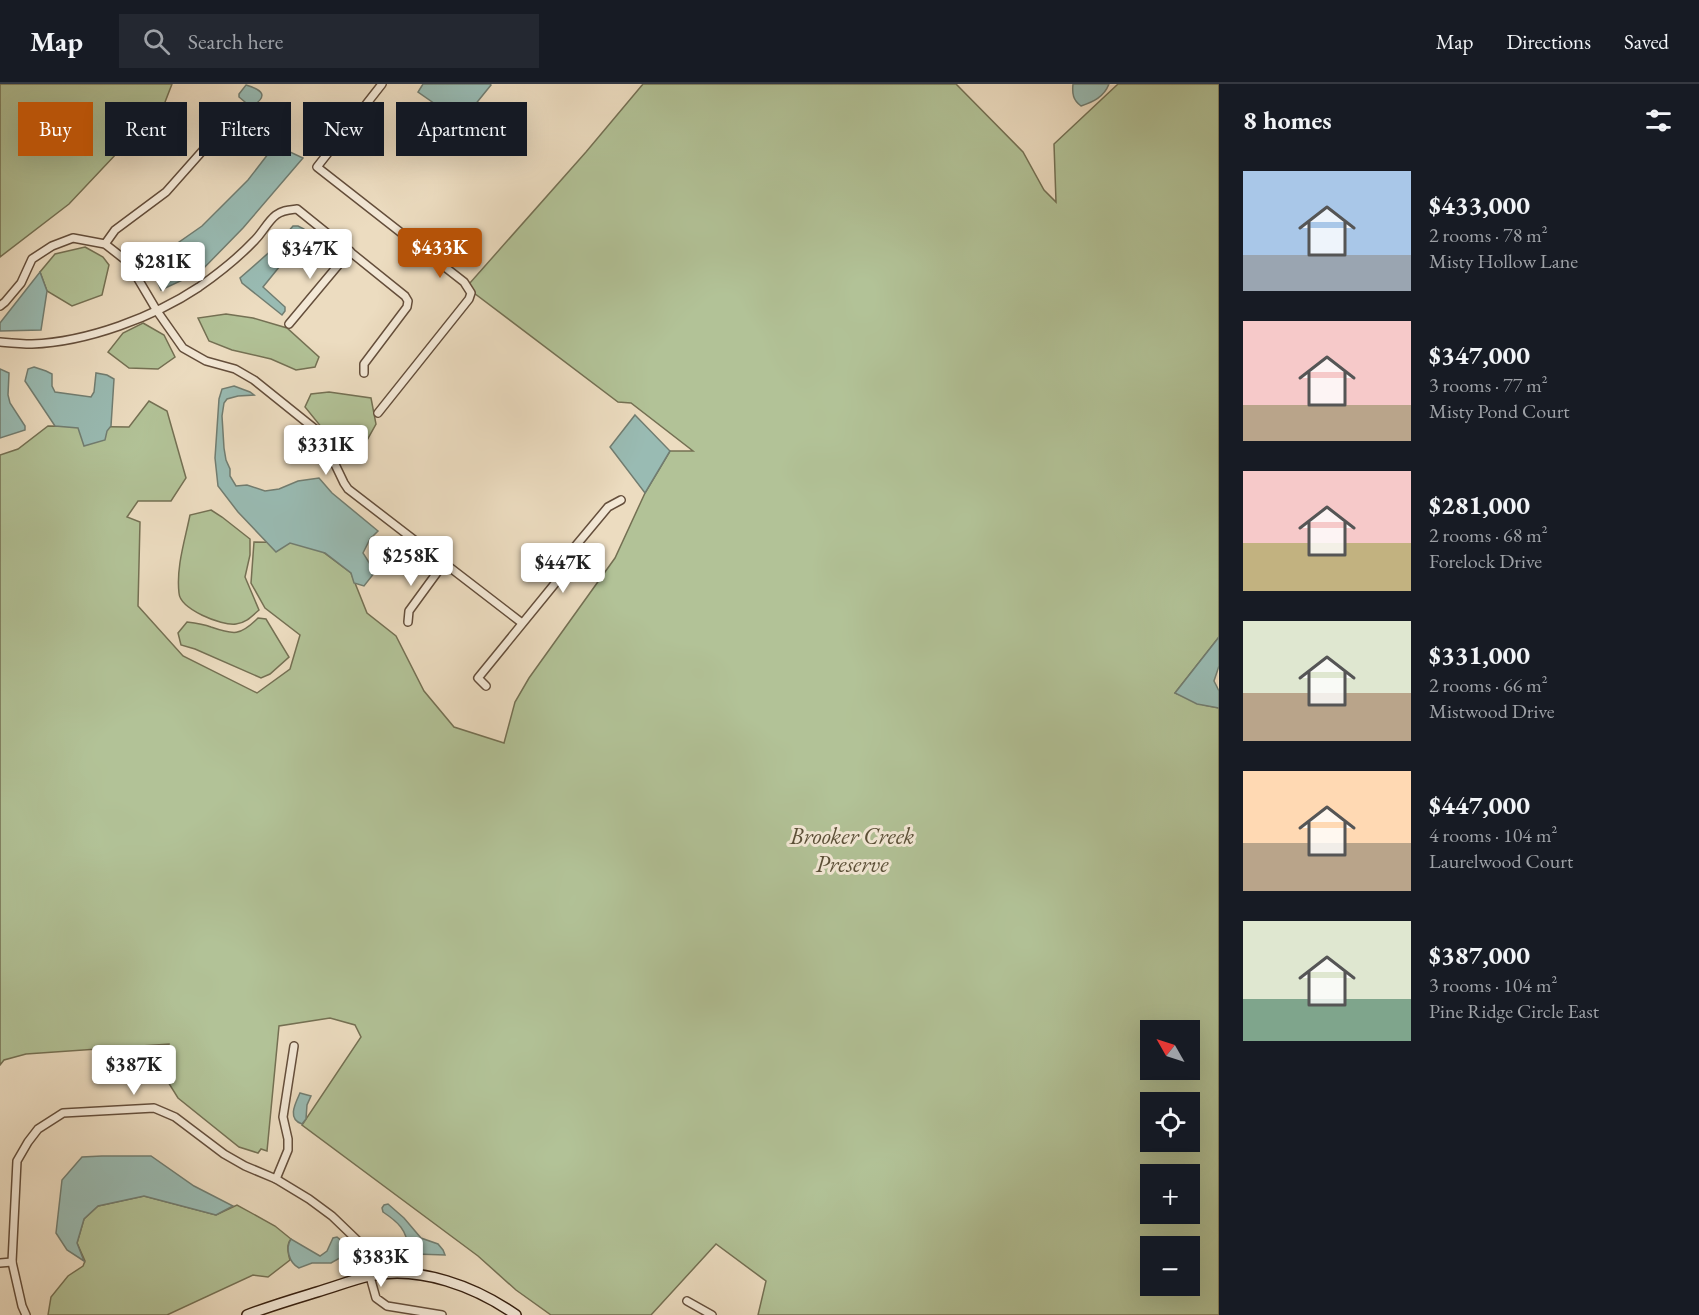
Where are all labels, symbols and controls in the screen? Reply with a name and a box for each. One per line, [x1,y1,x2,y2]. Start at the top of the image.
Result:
search box [119,14,539,68]
text: Map [30,23,83,59]
icon: search [140,25,173,58]
text: Search here [188,27,283,56]
text: Map [1436,28,1473,55]
text: Directions [1506,28,1591,55]
text: Saved [1624,28,1669,55]
chip: Buy [18,102,93,156]
chip: Rent [105,102,187,156]
chip: Filters [199,102,291,156]
chip: New [303,102,384,156]
chip: Apartment [396,102,527,156]
text: 8 homes [1243,103,1332,137]
icon: filters [1642,104,1675,137]
text: $433,000 [1429,188,1530,222]
icon: home [1291,195,1363,267]
text: 2 rooms · 78 m² [1429,222,1548,248]
pin: $433K [398,228,482,279]
pin: $347K [268,229,352,280]
text: $433K [412,234,468,260]
text: $347K [282,235,338,261]
pin: $281K [121,242,205,293]
text: $281K [135,248,191,274]
text: Misty Hollow Lane [1429,248,1578,274]
text: $347,000 [1429,338,1530,372]
icon: home [1291,345,1363,417]
text: 3 rooms · 77 m² [1429,372,1548,398]
text: Misty Pond Court [1429,398,1570,424]
pin: $331K [284,425,368,476]
text: $331K [298,431,354,457]
text: $281,000 [1429,488,1530,522]
icon: home [1291,495,1363,567]
text: 2 rooms · 68 m² [1429,522,1548,548]
pin: $258K [369,536,453,587]
text: $258K [383,542,439,568]
pin: $447K [521,543,605,594]
text: Forelock Drive [1429,548,1542,574]
text: $447K [535,549,591,575]
text: $331,000 [1429,638,1530,672]
icon: home [1291,645,1363,717]
text: 2 rooms · 66 m² [1429,672,1548,698]
text: Mistwood Drive [1429,698,1555,724]
text: $447,000 [1429,788,1530,822]
icon: home [1291,795,1363,867]
park label: Brooker Creek Preserve [789,820,914,879]
text: 4 rooms · 104 m² [1429,822,1557,848]
text: Laurelwood Court [1429,848,1573,874]
text: $387,000 [1429,938,1530,972]
icon: home [1291,945,1363,1017]
text: 3 rooms · 104 m² [1429,972,1557,998]
text: Pine Ridge Circle East [1429,998,1599,1024]
north arrow [1140,1020,1200,1080]
map controls [1140,1020,1200,1296]
pin: $387K [92,1045,176,1096]
text: $387K [106,1051,162,1077]
button: locate [1140,1092,1200,1152]
button: + [1140,1164,1200,1224]
button: − [1140,1236,1200,1296]
pin: $383K [339,1237,423,1288]
text: $383K [353,1243,409,1269]

